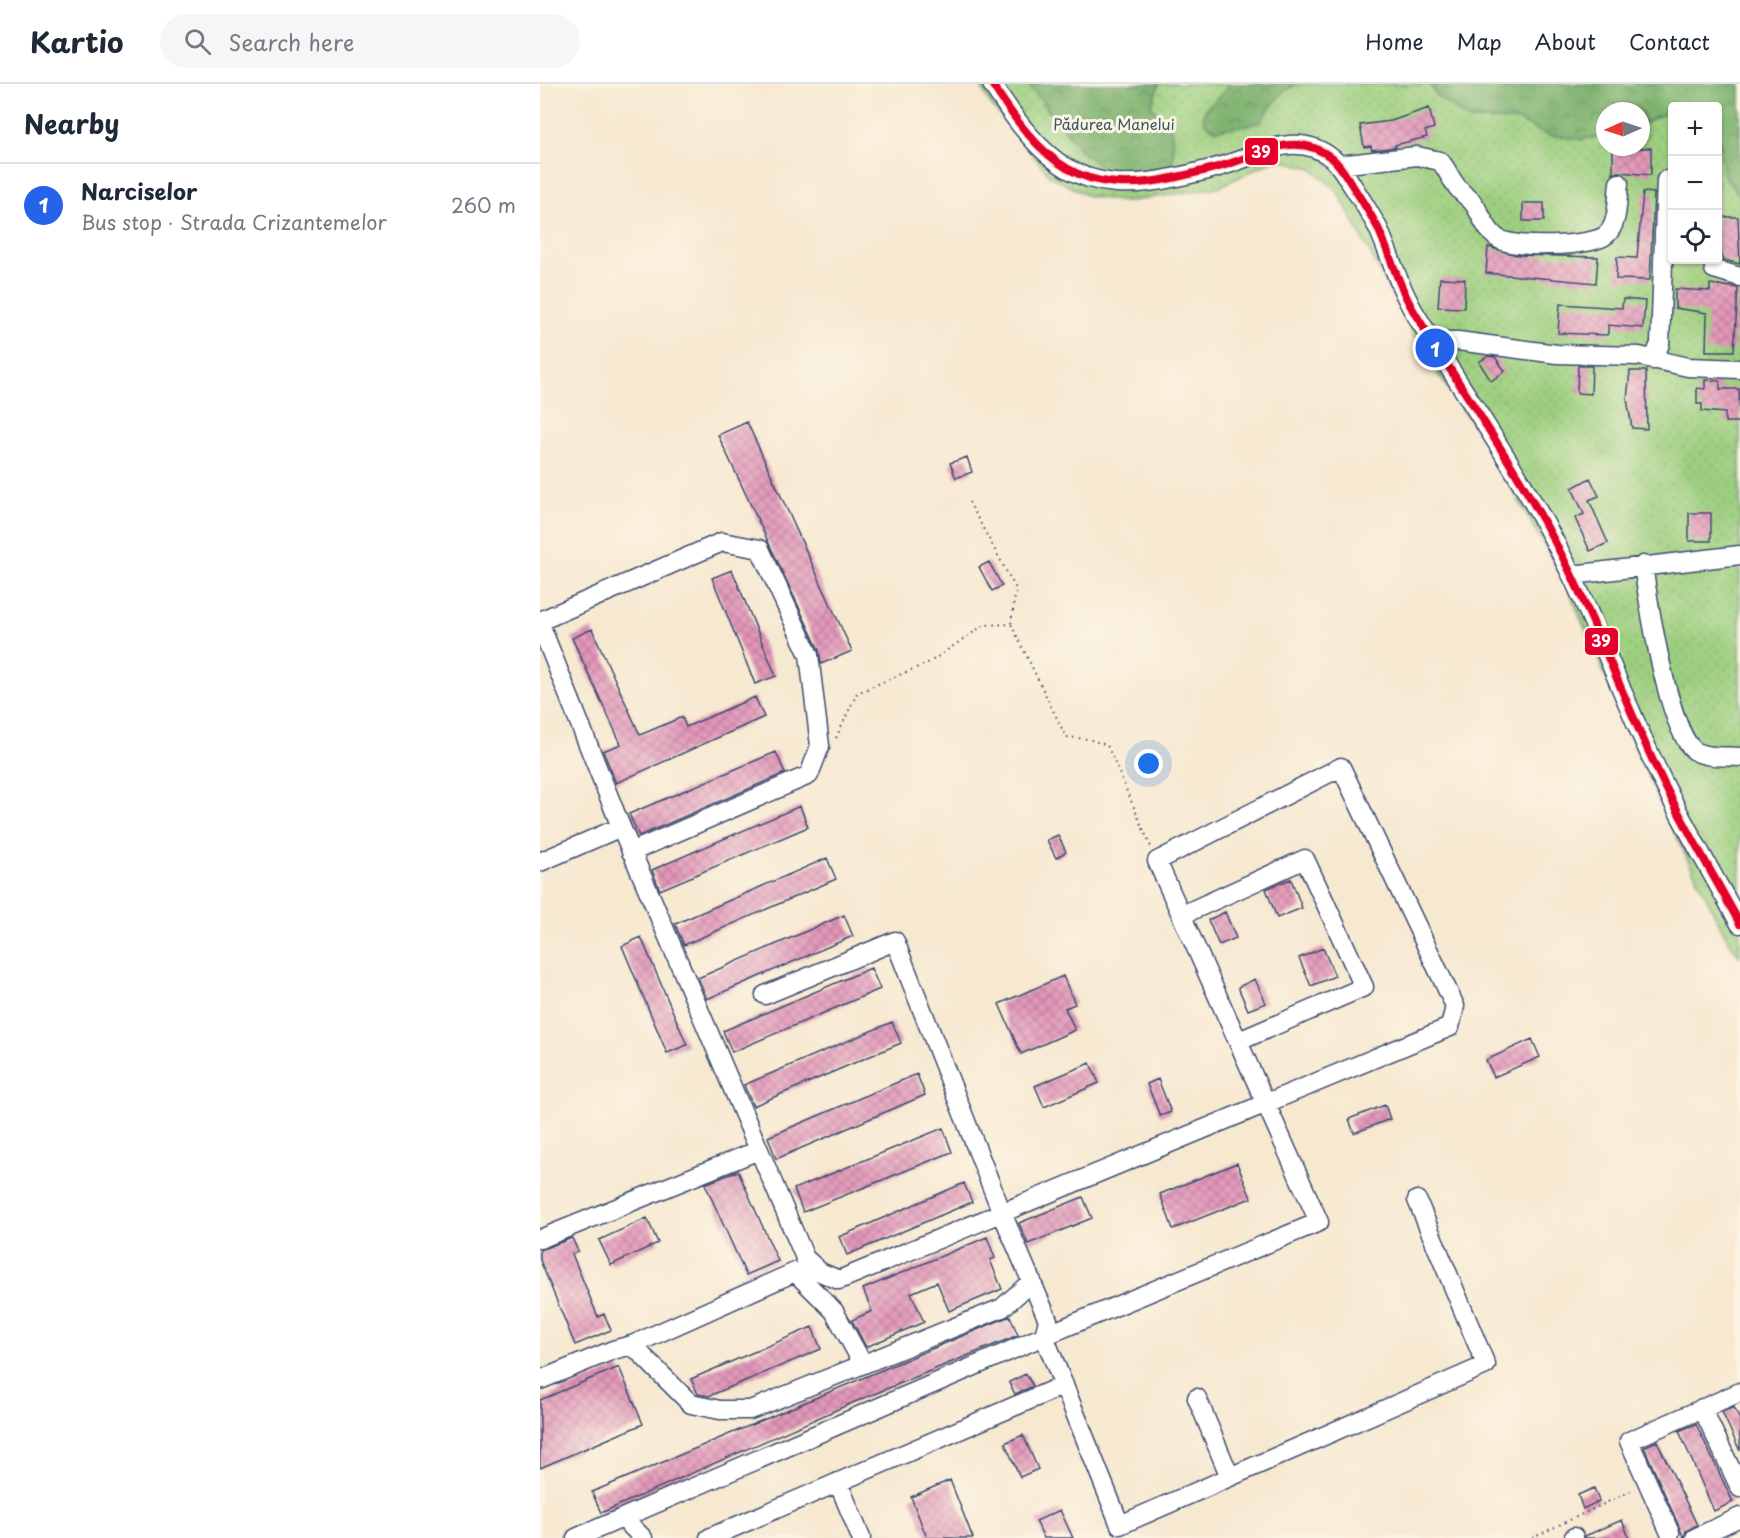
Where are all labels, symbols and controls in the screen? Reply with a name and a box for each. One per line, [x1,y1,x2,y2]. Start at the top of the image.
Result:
search box [160,14,580,68]
text: Kartio [30,20,124,63]
icon: search [181,25,214,58]
text: Search here [229,25,354,58]
text: Home [1365,25,1424,57]
text: Map [1457,25,1502,57]
text: About [1535,25,1596,57]
text: Contact [1629,25,1710,57]
north arrow [1596,102,1650,156]
map controls [1668,102,1722,264]
button: + [1668,102,1722,156]
text: Nearby [24,104,119,143]
park label: Pădurea Manelui [1053,112,1175,135]
line badge: 39 [1244,137,1279,166]
text: 39 [1251,139,1271,163]
button: − [1668,156,1722,210]
text: Narciselor [81,174,197,207]
text: 1 [39,190,48,220]
text: 260 m [451,190,516,220]
text: Bus stop · Strada Crizantemelor [81,207,387,237]
button: locate [1668,210,1722,264]
pin: 1 [1416,326,1454,370]
line badge: 39 [1584,627,1619,656]
text: 39 [1591,628,1611,652]
your location [1134,749,1163,778]

